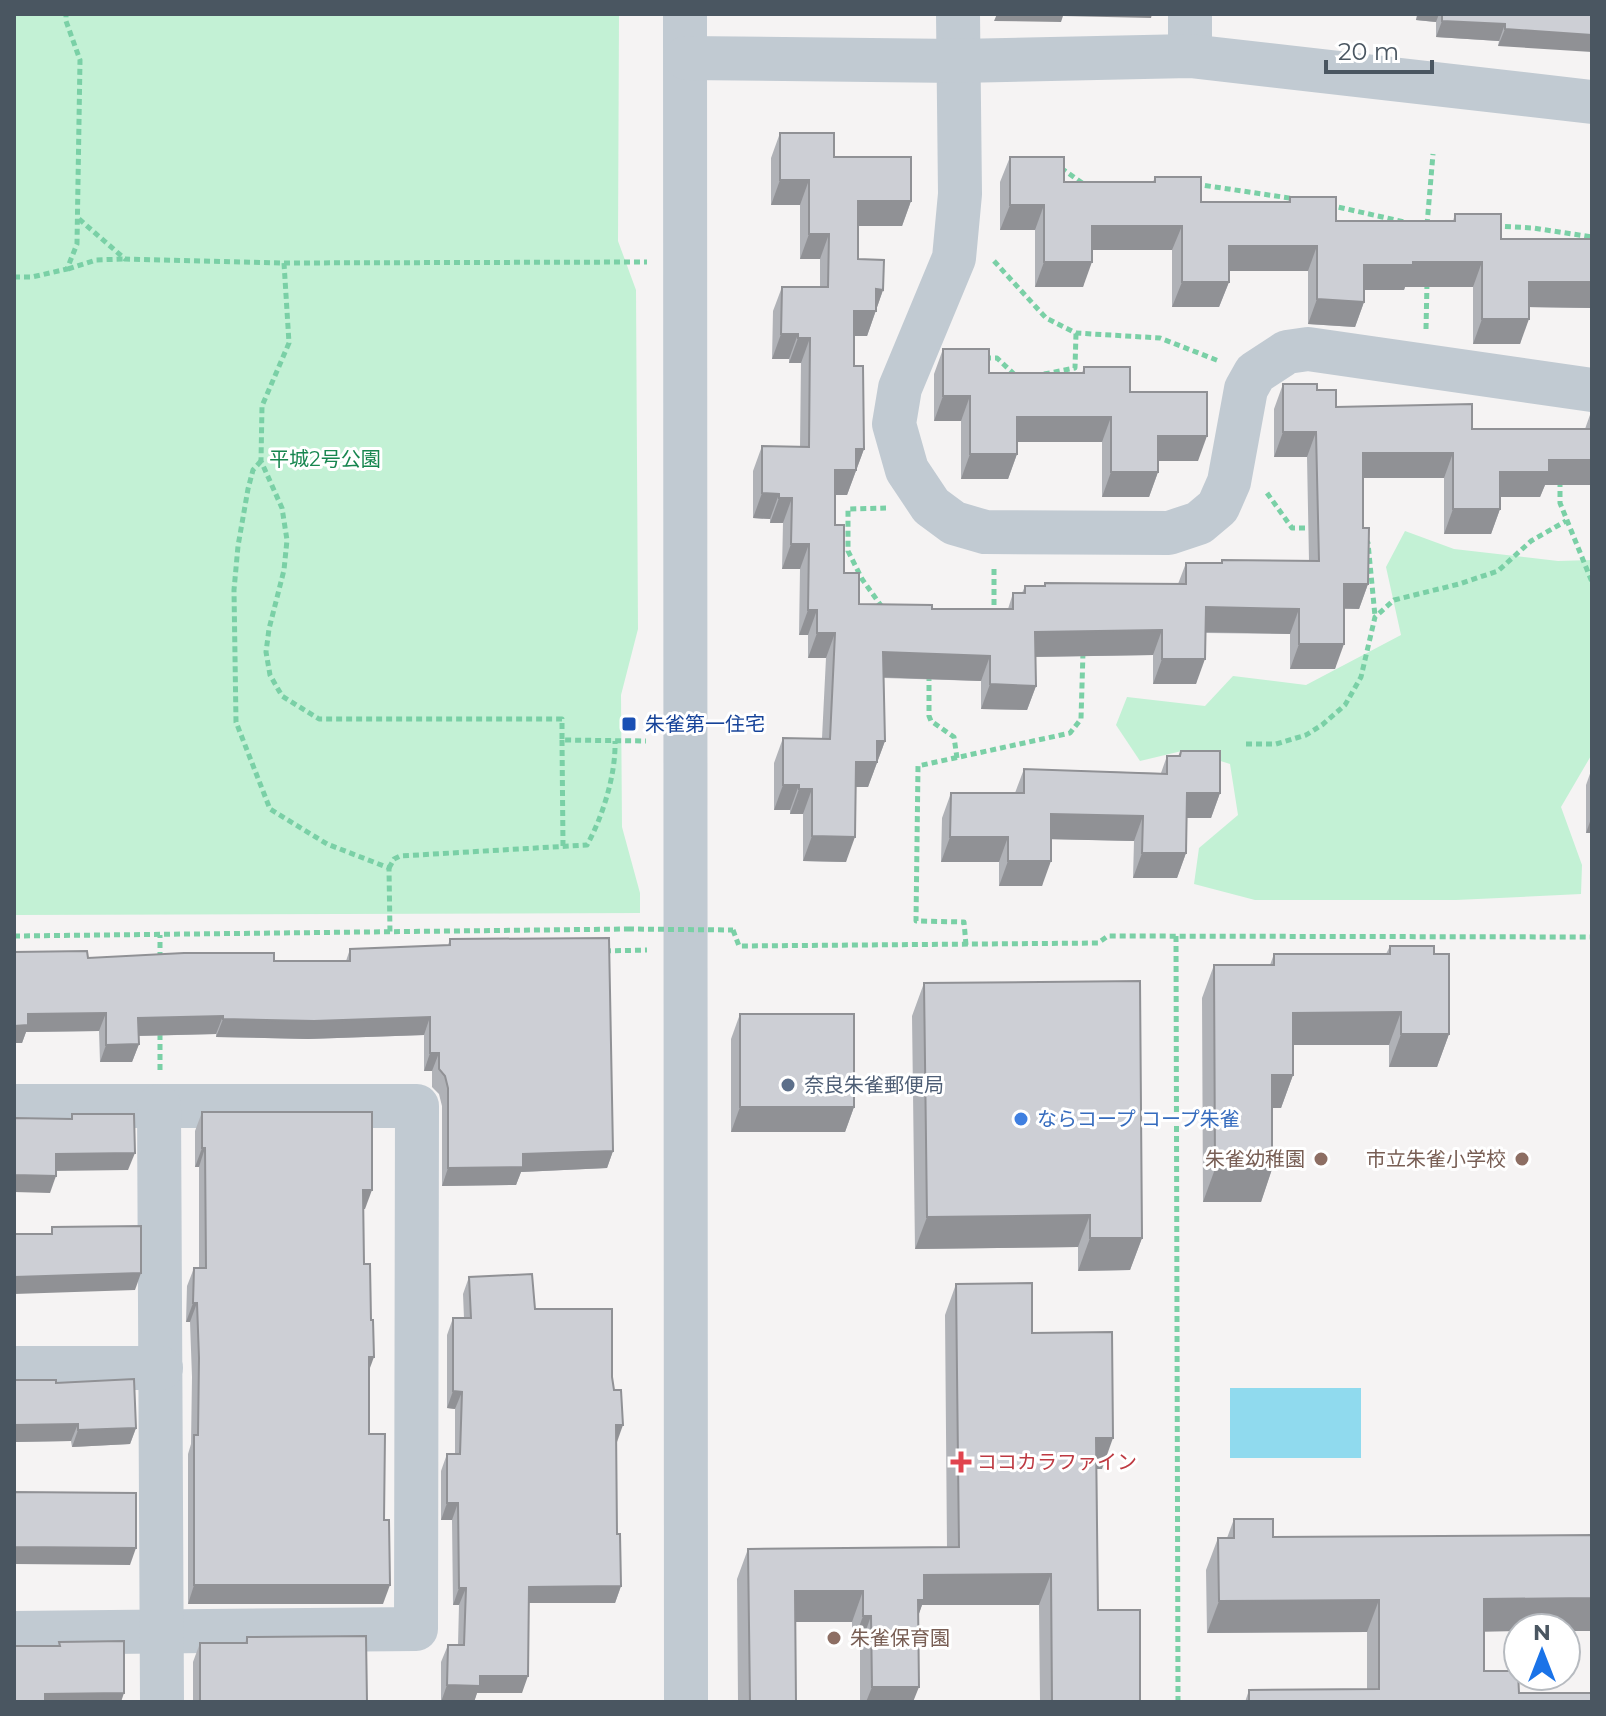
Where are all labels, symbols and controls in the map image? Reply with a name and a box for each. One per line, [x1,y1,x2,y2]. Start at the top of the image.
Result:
scale bar [1326,24,1432,74]
text: 20 m [1338,37,1399,66]
park label: 平城2号公園 [269,447,381,471]
place label: 朱雀第一住宅 [645,712,765,736]
marker: 朱雀第一住宅 [620,715,638,733]
place label: 奈良朱雀郵便局 [804,1073,944,1097]
marker: 奈良朱雀郵便局 [779,1076,797,1094]
place label: ならコープ コープ朱雀 [1037,1107,1240,1131]
marker: ならコープ コープ朱雀 [1012,1110,1030,1128]
place label: 朱雀幼稚園 [1205,1147,1305,1171]
place label: 市立朱雀小学校 [1366,1147,1506,1171]
marker: 朱雀幼稚園 [1312,1150,1330,1168]
marker: 市立朱雀小学校 [1513,1150,1531,1168]
place label: ココカラファイン [977,1450,1137,1474]
marker: ココカラファイン [952,1453,970,1471]
north arrow [1502,1612,1582,1692]
text: N [1533,1619,1551,1646]
place label: 朱雀保育園 [850,1626,950,1650]
marker: 朱雀保育園 [825,1629,843,1647]

